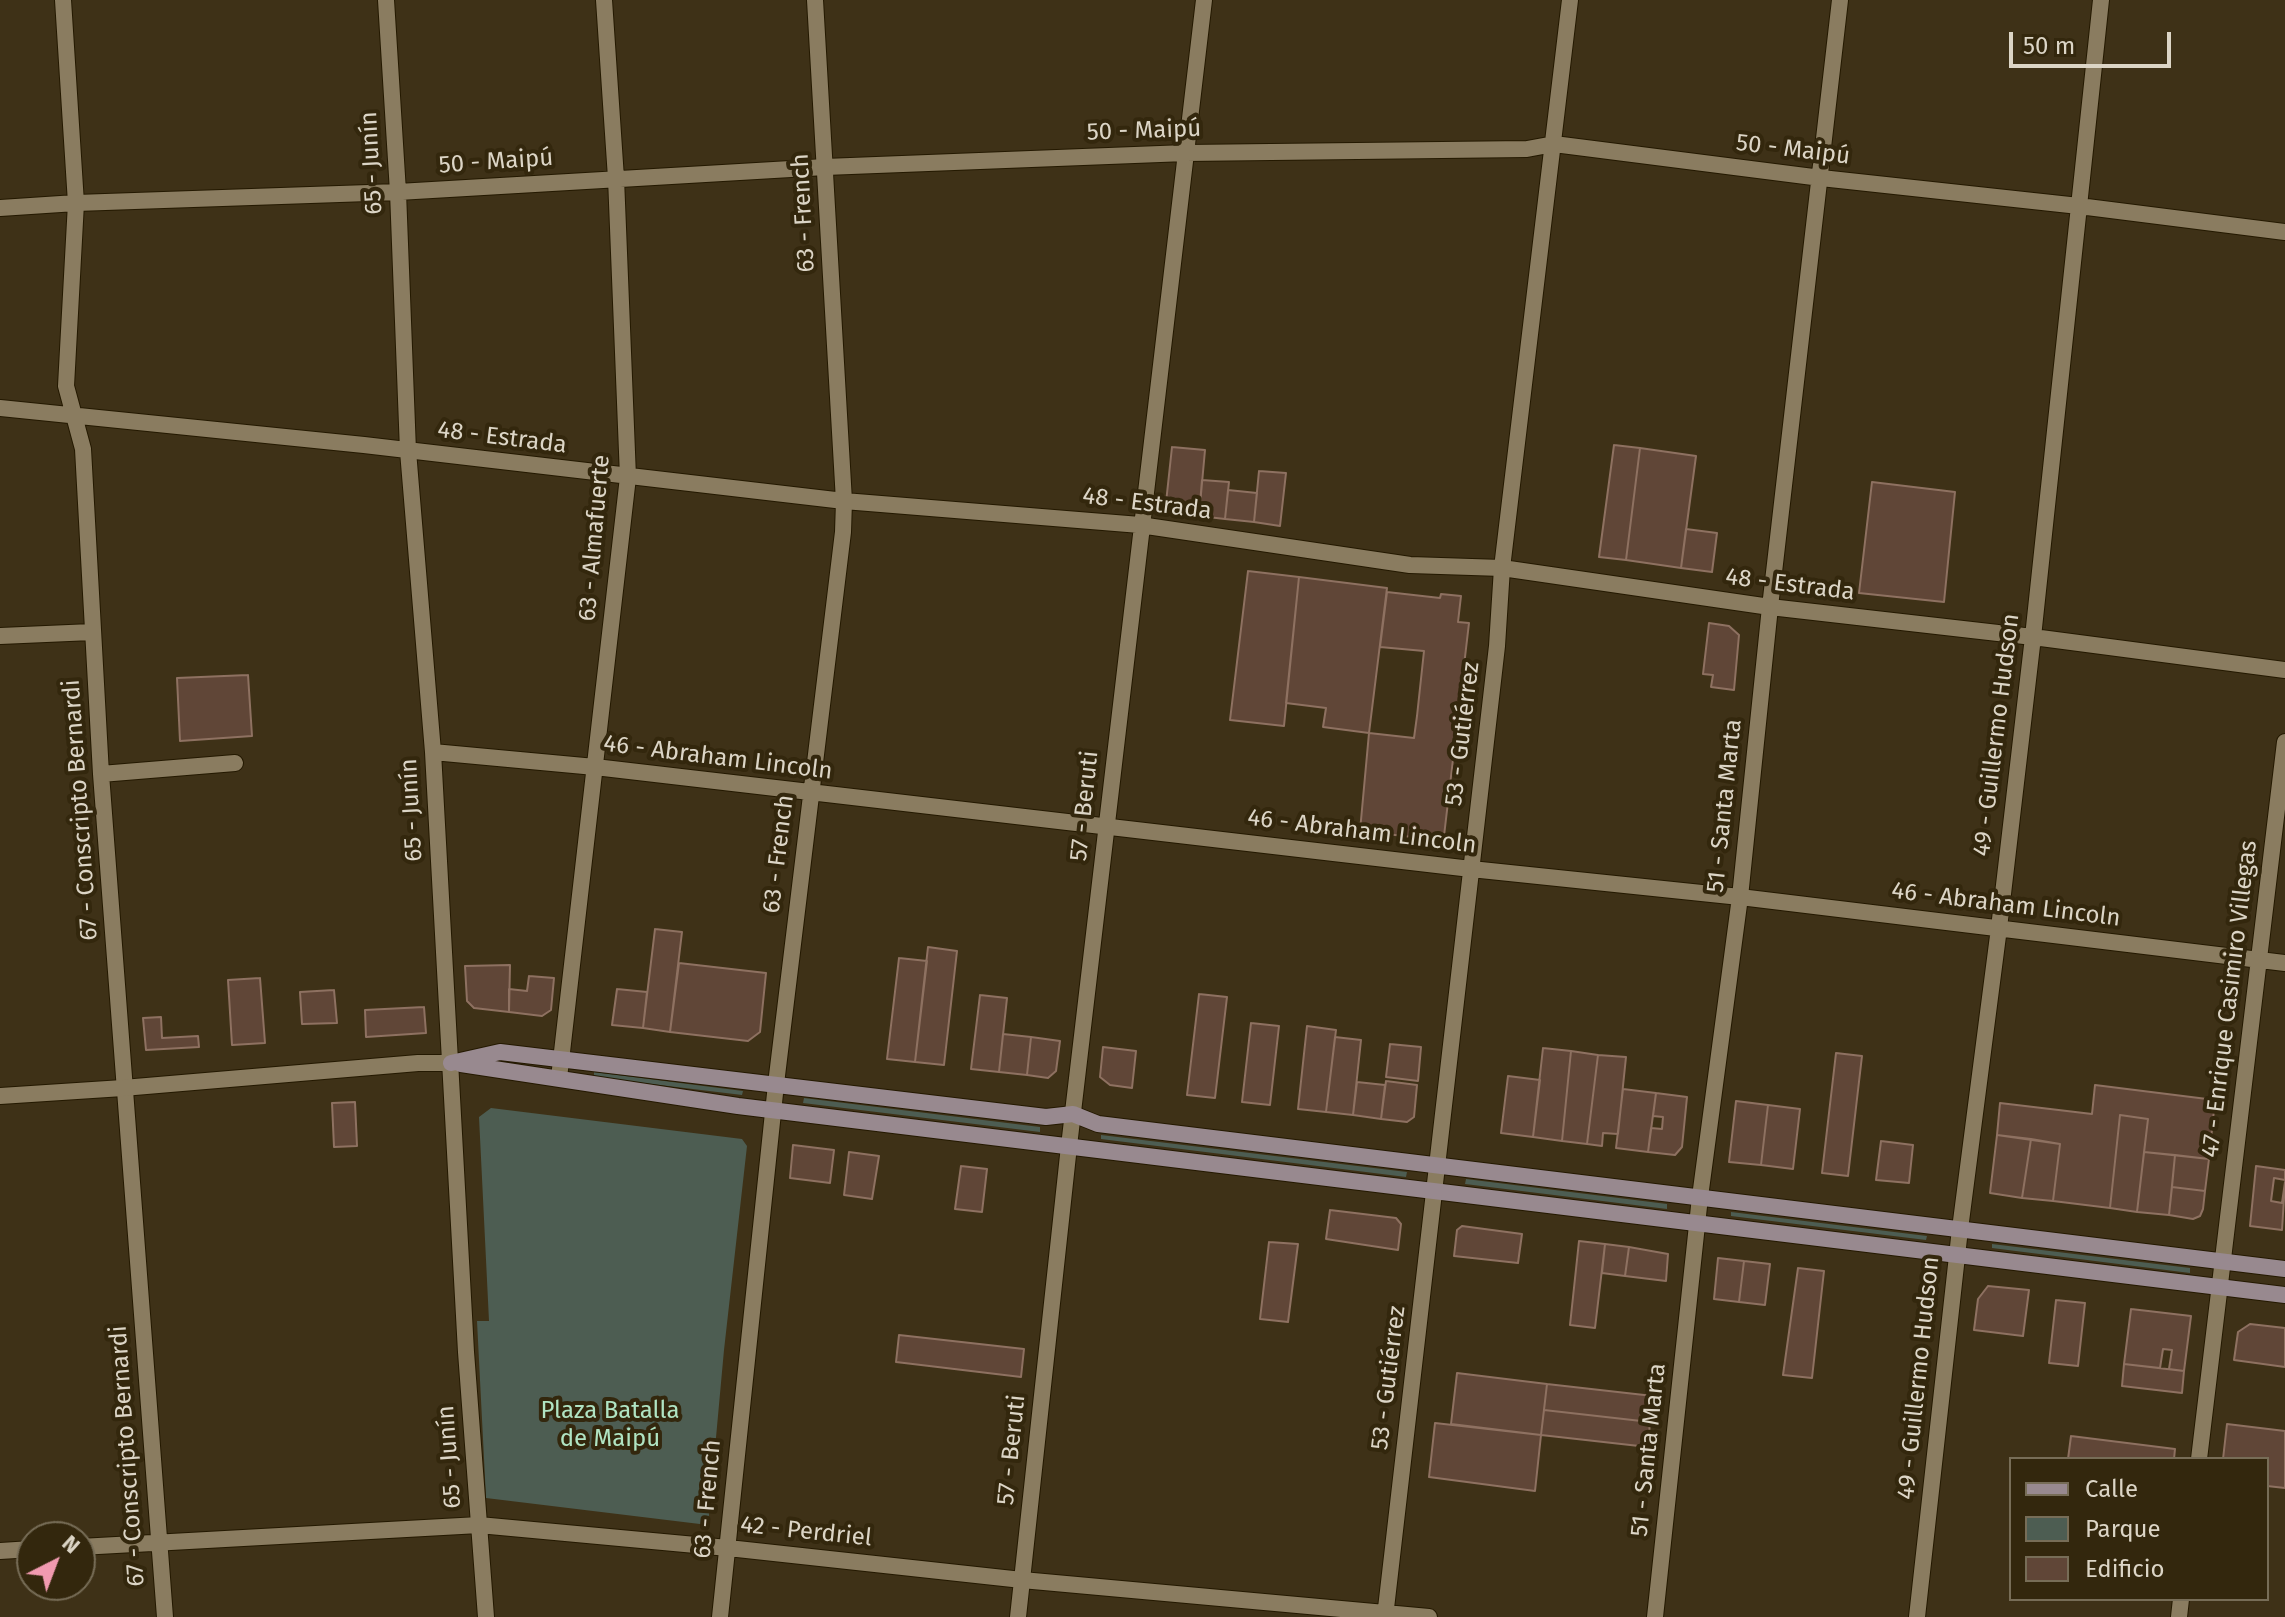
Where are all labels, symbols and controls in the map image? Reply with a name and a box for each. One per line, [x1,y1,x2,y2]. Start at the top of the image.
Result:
scale bar [2013,16,2175,66]
text: 50 m [2023,32,2075,60]
street label: 65 - Junín [355,111,389,215]
street label: 50 - Maipú [1086,115,1202,147]
street label: 50 - Maipú [1734,129,1852,171]
street label: 50 - Maipú [438,144,554,180]
street label: 63 - French [787,153,821,273]
street label: 48 - Estrada [436,416,568,460]
street label: 63 - Almafuerte [573,454,617,622]
street label: 48 - Estrada [1081,482,1213,526]
street label: 48 - Estrada [1724,563,1856,607]
street label: 49 - Guillermo Hudson [1968,612,2026,858]
street label: 53 - Gutiérrez [1440,660,1486,808]
street label: 67 - Conscripto Bernardi [58,678,104,942]
street label: 51 - Santa Marta [1702,718,1748,894]
street label: 46 - Abraham Lincoln [602,730,834,786]
street label: 57 - Beruti [1065,749,1105,863]
street label: 65 - Junín [395,758,429,862]
street label: 63 - French [757,793,801,915]
street label: 46 - Abraham Lincoln [1246,804,1478,860]
street label: 47 - Enrique Casimiro Villegas [2196,839,2264,1159]
street label: 46 - Abraham Lincoln [1890,877,2122,933]
street label: 49 - Guillermo Hudson [1892,1255,1946,1501]
street label: 53 - Gutiérrez [1366,1304,1412,1452]
street label: 67 - Conscripto Bernardi [105,1324,151,1588]
street label: 51 - Santa Marta [1626,1362,1672,1538]
street label: 57 - Beruti [992,1393,1032,1507]
park label: Plaza Batalla de Maipú [540,1397,680,1453]
street label: 65 - Junín [432,1404,468,1510]
street label: 63 - French [688,1438,728,1560]
legend [2009,1457,2269,1601]
text: Calle [2085,1475,2138,1503]
street label: 42 - Perdriel [739,1511,873,1553]
text: Parque [2085,1515,2161,1543]
north arrow [16,1521,96,1601]
text: N [57,1529,86,1559]
text: Edificio [2085,1555,2165,1583]

